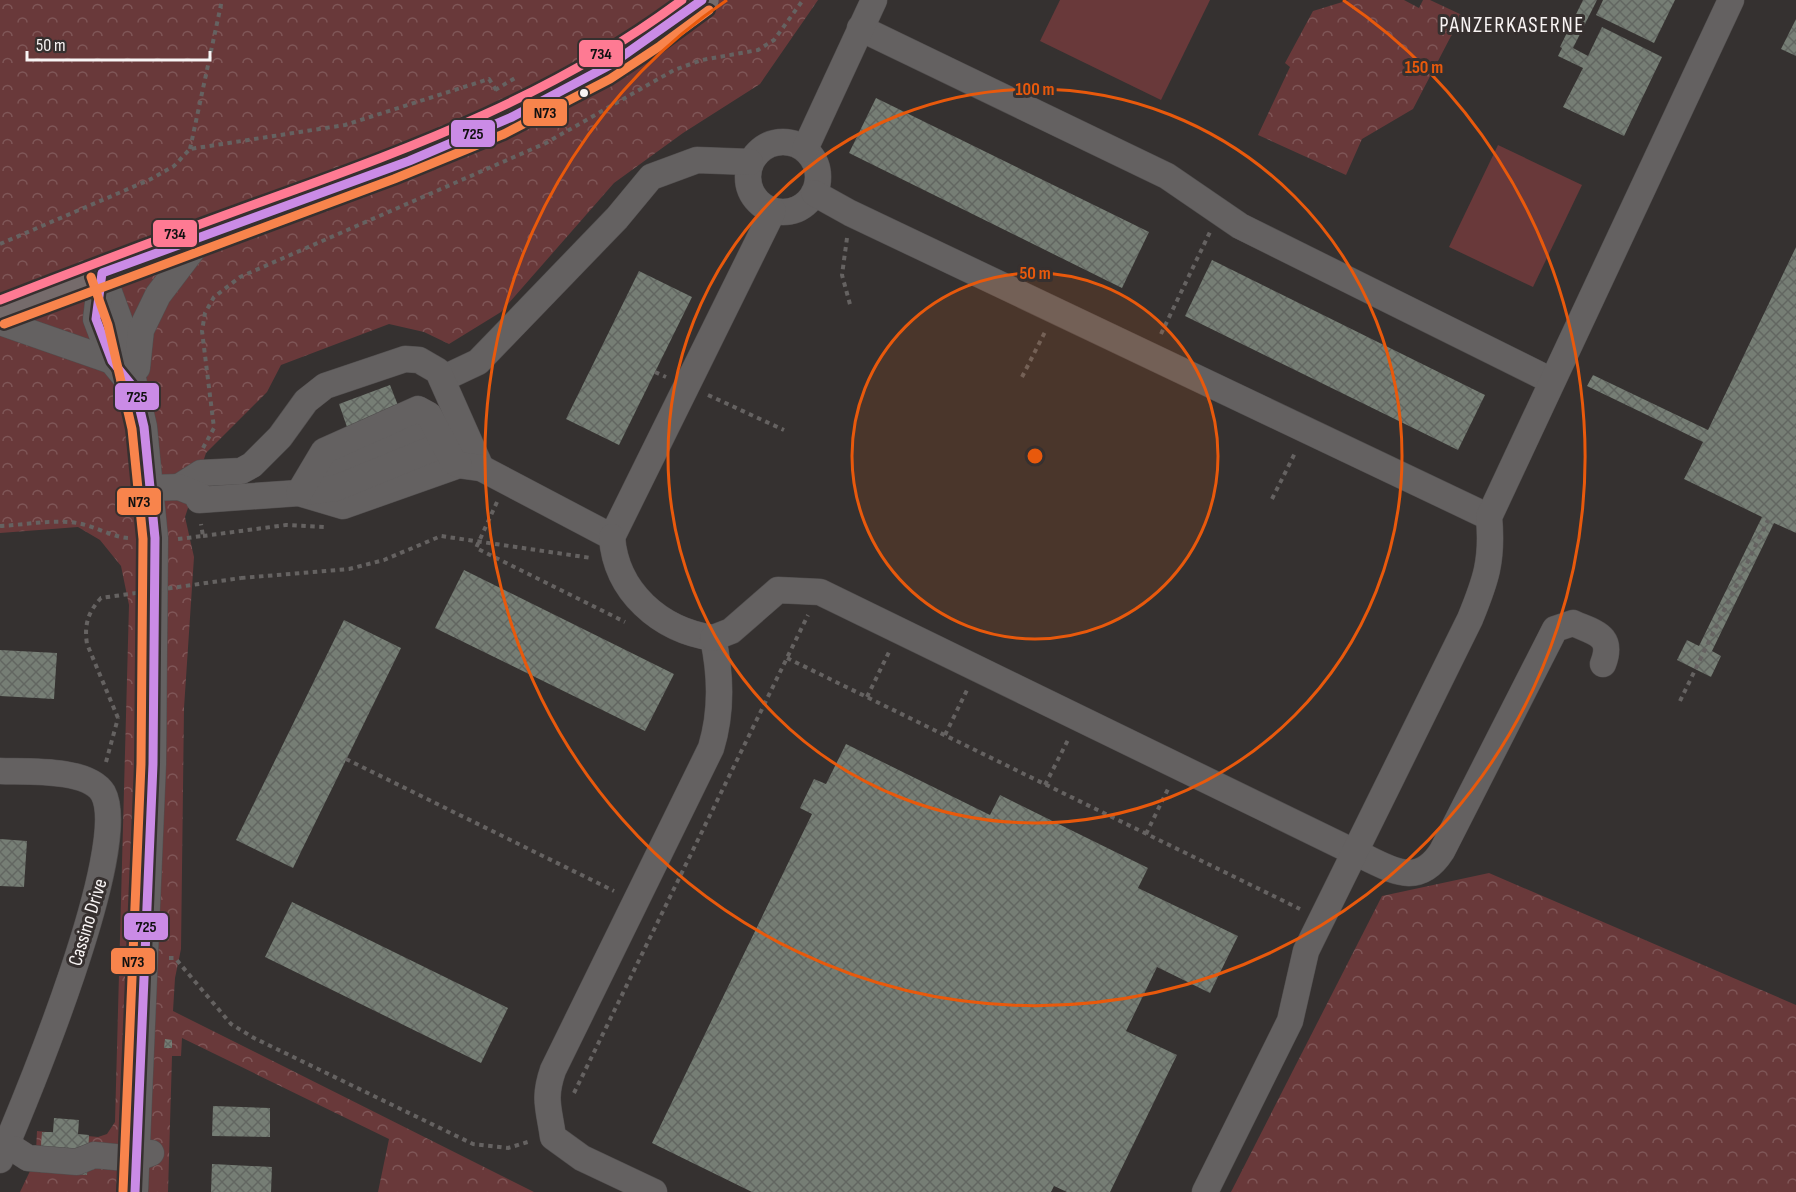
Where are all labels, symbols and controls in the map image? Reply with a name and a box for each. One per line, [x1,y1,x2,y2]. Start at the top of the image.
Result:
district label: PANZERKASERNE [1439,12,1585,39]
scale bar [27,24,210,62]
text: 50 m [36,35,66,56]
line badge: 734 [578,39,624,68]
text: 734 [590,45,612,64]
text: 150 m [1405,57,1443,78]
text: 100 m [1016,79,1055,100]
unlabelled marker [578,87,590,99]
line badge: N73 [522,98,568,127]
text: N73 [534,104,556,123]
line badge: 725 [450,119,496,148]
text: 725 [463,125,483,144]
line badge: 734 [152,219,198,248]
text: 734 [164,225,186,244]
text: 50 m [1019,263,1051,284]
line badge: 725 [114,382,160,411]
text: 725 [127,388,147,407]
centre of rings [1025,446,1045,466]
line badge: N73 [116,487,162,516]
text: N73 [128,493,150,512]
street label: Cassino Drive [63,876,113,969]
line badge: 725 [123,912,169,941]
text: 725 [136,918,156,937]
line badge: N73 [110,947,156,975]
text: N73 [122,953,144,972]

